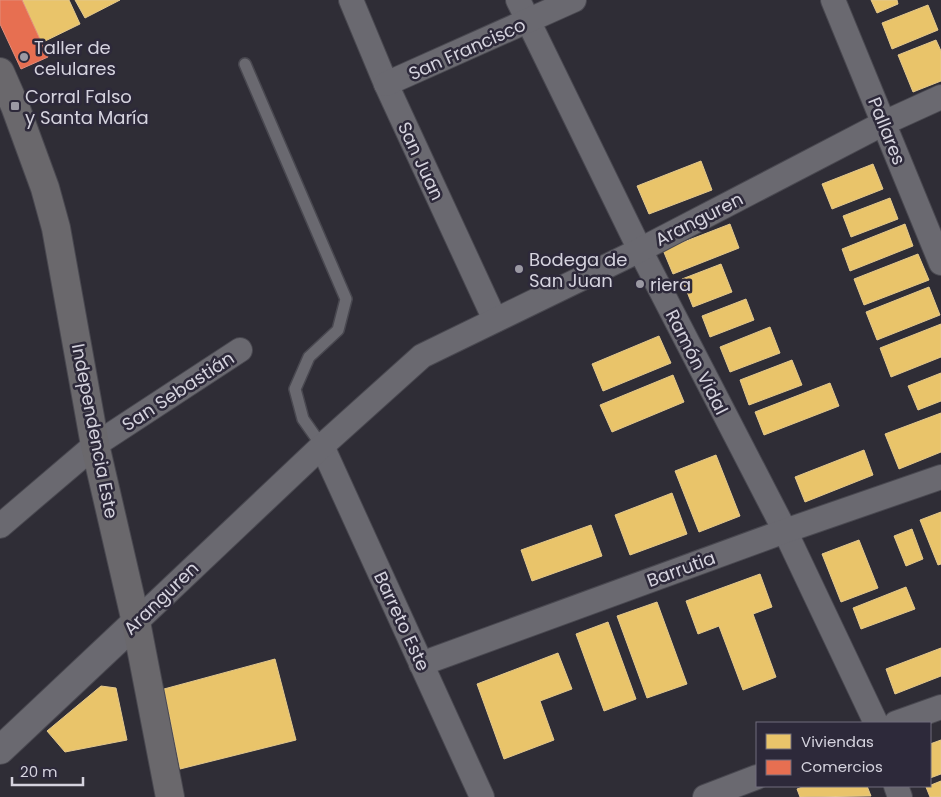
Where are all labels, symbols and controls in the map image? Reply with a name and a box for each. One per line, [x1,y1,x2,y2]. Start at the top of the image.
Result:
street label: San Francisco [404,12,530,86]
place label: Taller de celulares [34,35,116,81]
marker: Taller de celulares [18,51,30,63]
place label: Corral Falso y Santa María [25,84,149,130]
street label: Pallares [862,93,912,169]
marker: Corral Falso y Santa María [9,100,21,112]
street label: San Juan [392,118,450,204]
street label: Aranguren [651,186,747,252]
place label: Bodega de San Juan [529,247,627,293]
marker: Bodega de San Juan [513,263,525,275]
place label: riera [650,272,691,297]
marker: riera [634,278,646,290]
street label: Ramón Vidal [660,305,734,419]
street label: Independencia Este [66,341,124,521]
street label: San Sebastián [117,345,239,437]
street label: Barrutia [643,545,719,593]
street label: Aranguren [118,556,204,640]
street label: Barreto Este [368,567,436,675]
legend [756,722,931,787]
text: Viviendas [801,731,874,752]
scale bar [12,754,84,786]
text: Comercios [801,756,883,777]
text: 20 m [20,761,58,782]

